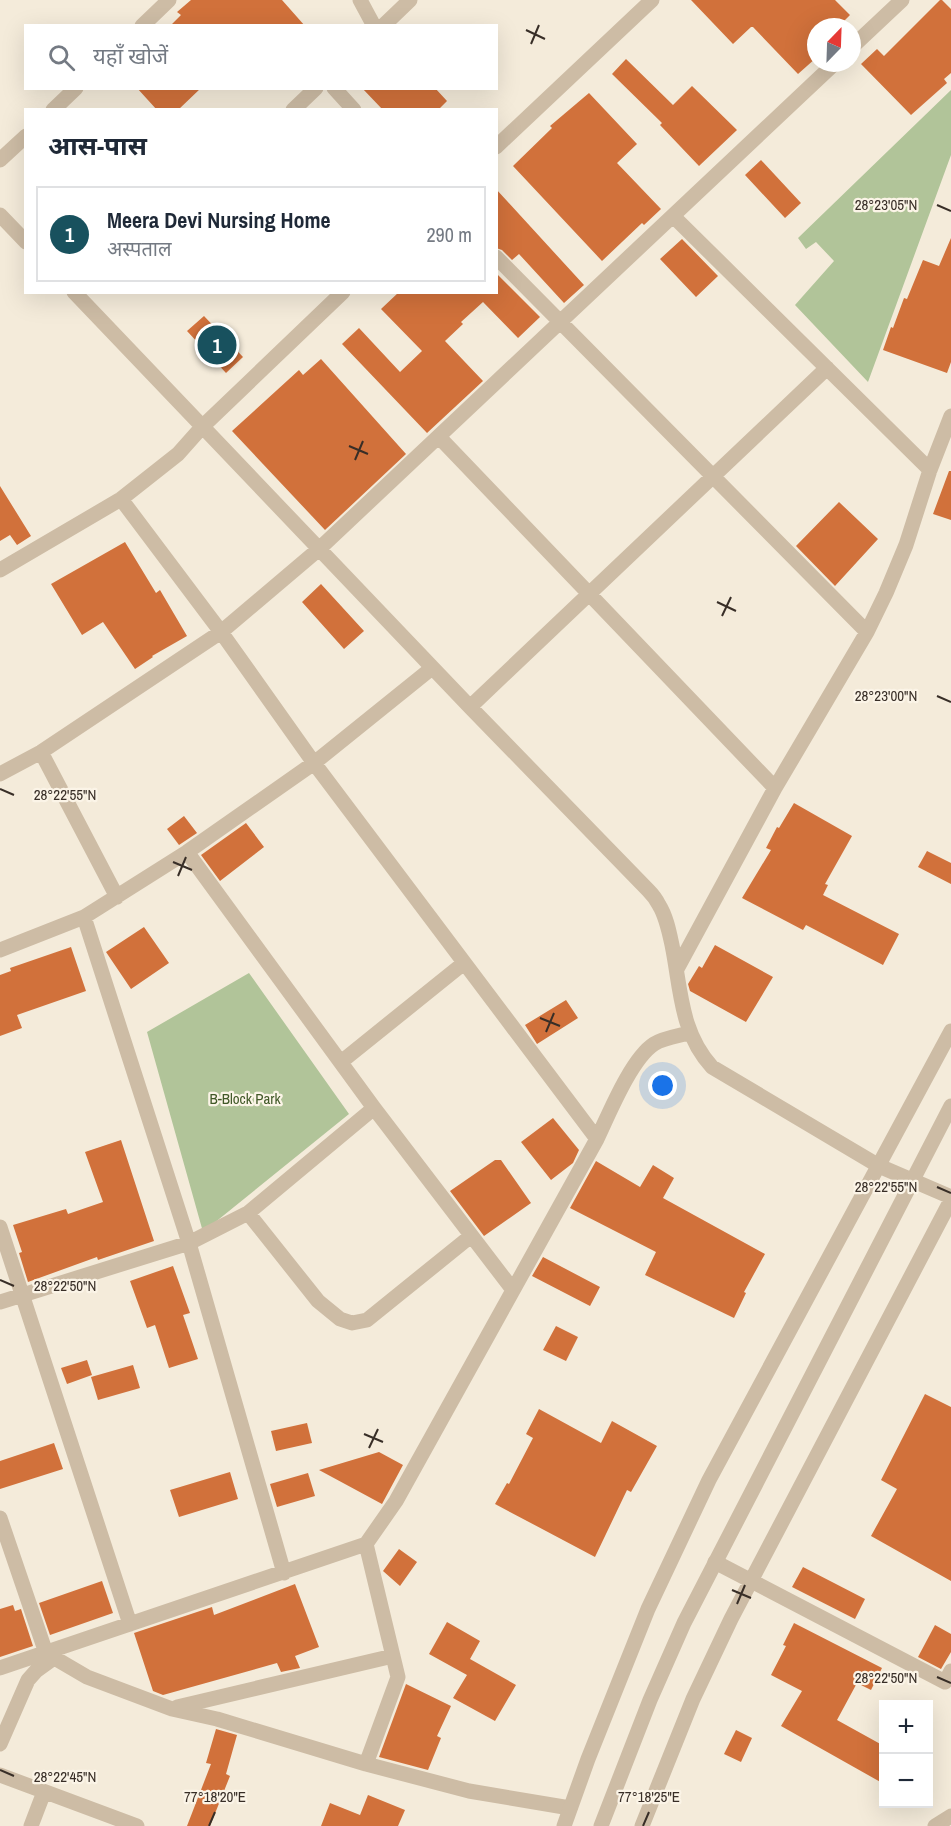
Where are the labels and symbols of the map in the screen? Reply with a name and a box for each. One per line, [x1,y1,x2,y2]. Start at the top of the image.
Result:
north arrow [807,18,861,72]
text: 28°23'05"N [855,194,917,215]
pin: 1 [198,322,236,368]
text: 28°23'00"N [855,685,917,706]
text: 28°22'55"N [34,784,96,805]
your location [648,1071,677,1100]
park label: B-Block Park [209,1088,281,1109]
text: 28°22'55"N [855,1176,917,1197]
text: 28°22'50"N [34,1275,96,1296]
text: 28°22'50"N [855,1667,917,1688]
text: 28°22'45"N [34,1766,96,1787]
text: 77°18'20"E [184,1786,246,1807]
text: 77°18'25"E [618,1786,680,1807]

